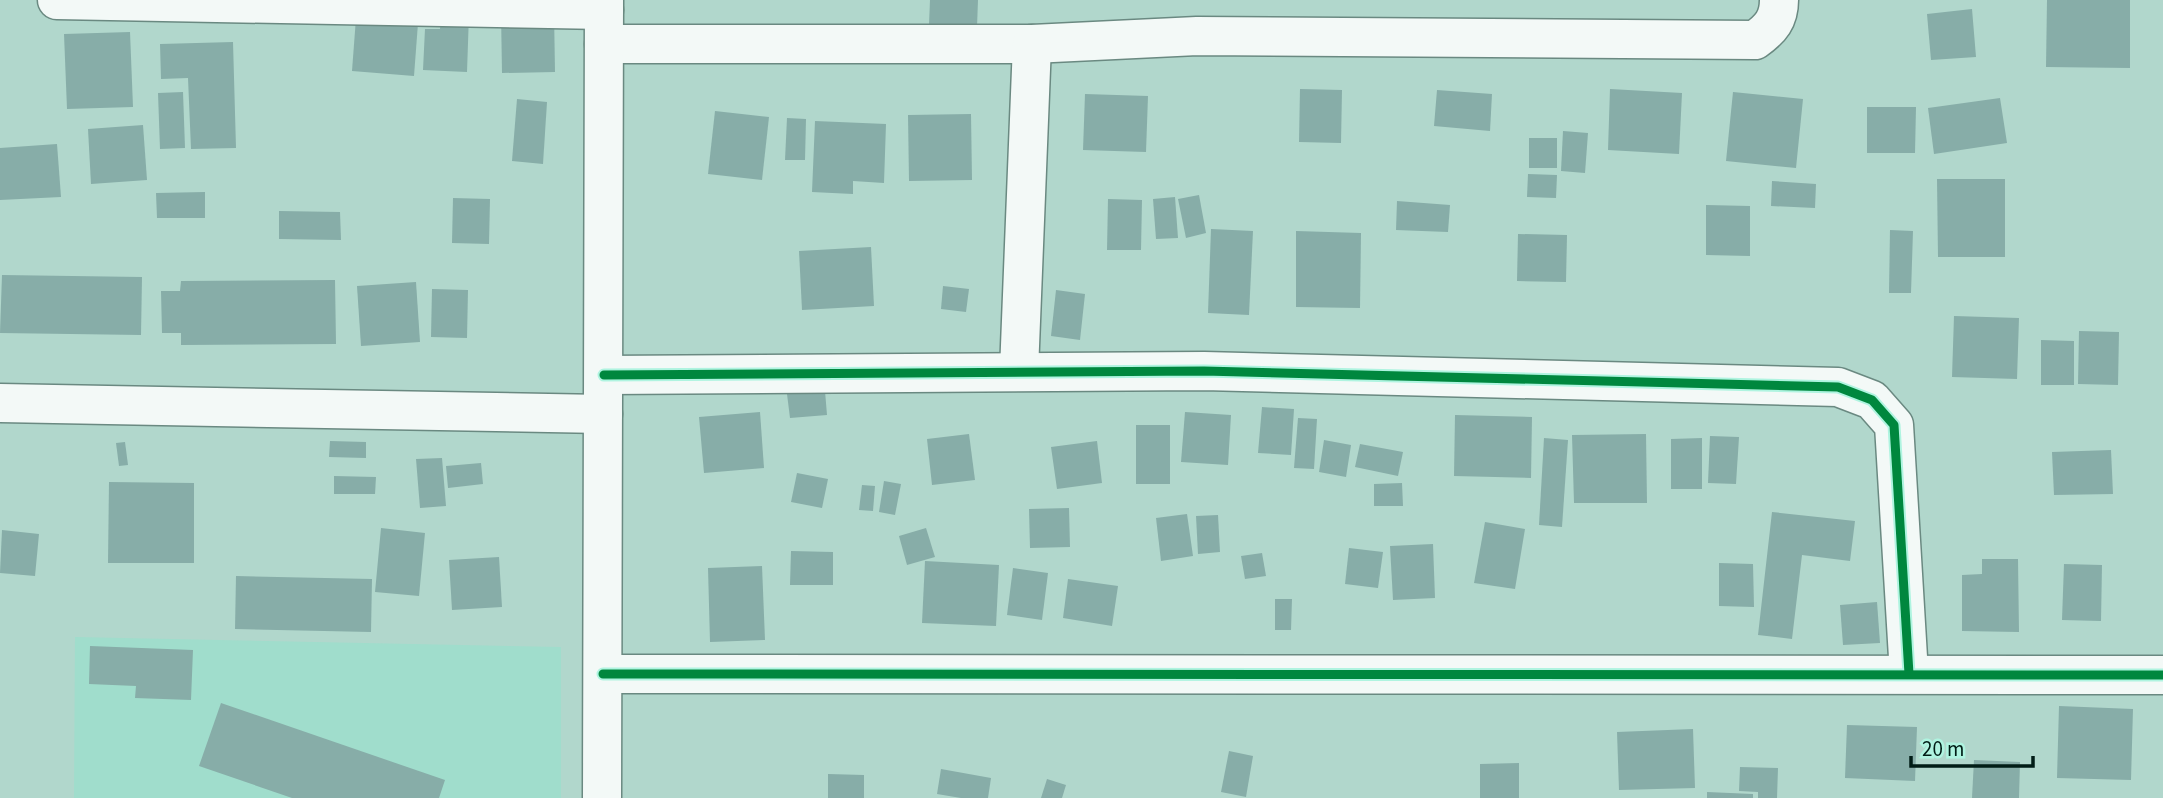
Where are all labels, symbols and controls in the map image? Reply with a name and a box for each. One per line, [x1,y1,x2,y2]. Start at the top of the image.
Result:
scale bar [1911,724,2034,768]
text: 20 m [1922,734,1964,764]

